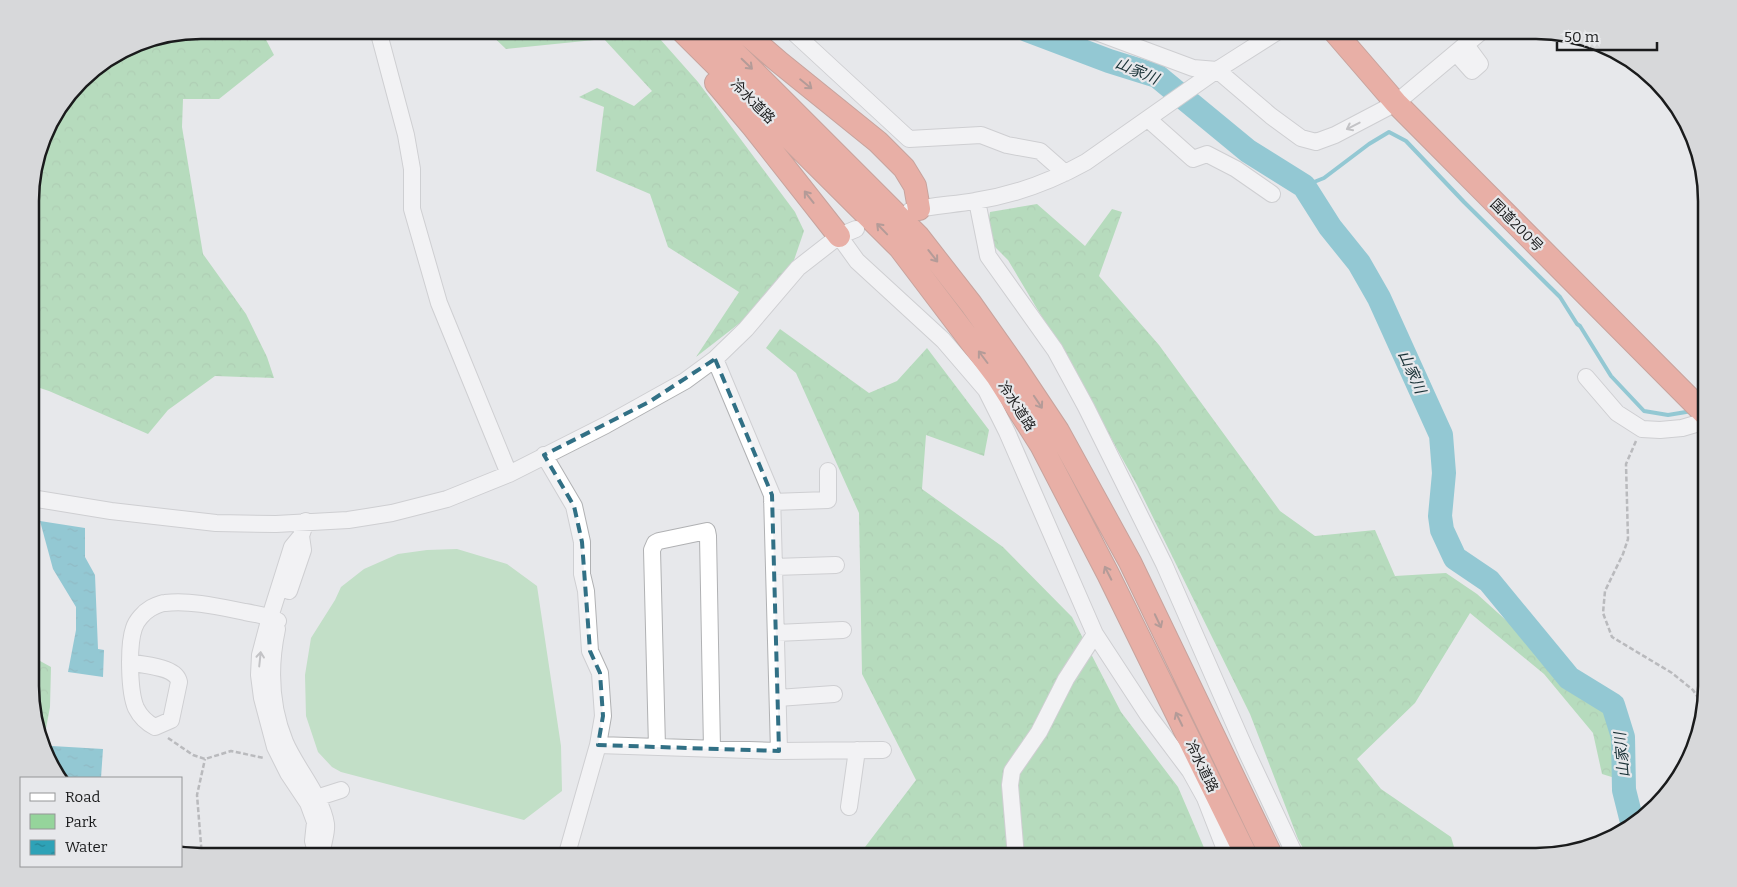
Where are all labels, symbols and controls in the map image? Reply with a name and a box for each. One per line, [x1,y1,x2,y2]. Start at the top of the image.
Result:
scale bar [1557,20,1657,52]
text: 50 m [1564,28,1600,46]
water label: 山家川 [1113,54,1163,89]
one-way arrow [741,58,753,70]
street label: 冷水道路 [727,76,778,127]
one-way arrow [799,78,812,89]
one-way arrow [1345,121,1360,131]
one-way arrow [803,191,814,204]
street label: 国道200号 [1487,195,1547,255]
one-way arrow [876,223,888,236]
one-way arrow [928,249,939,262]
water label: 山家川 [1395,348,1430,398]
one-way arrow [978,350,988,364]
street label: 冷水道路 [994,378,1039,434]
one-way arrow [1033,395,1044,409]
one-way arrow [1102,566,1112,581]
one-way arrow [1153,613,1163,628]
one-way arrow [255,651,265,667]
one-way arrow [1174,712,1183,727]
water label: 山家川 [1611,730,1633,778]
street label: 冷水道路 [1182,737,1221,795]
legend [20,777,182,867]
text: Road [65,788,100,806]
text: Park [65,813,97,831]
text: Water [65,838,108,856]

